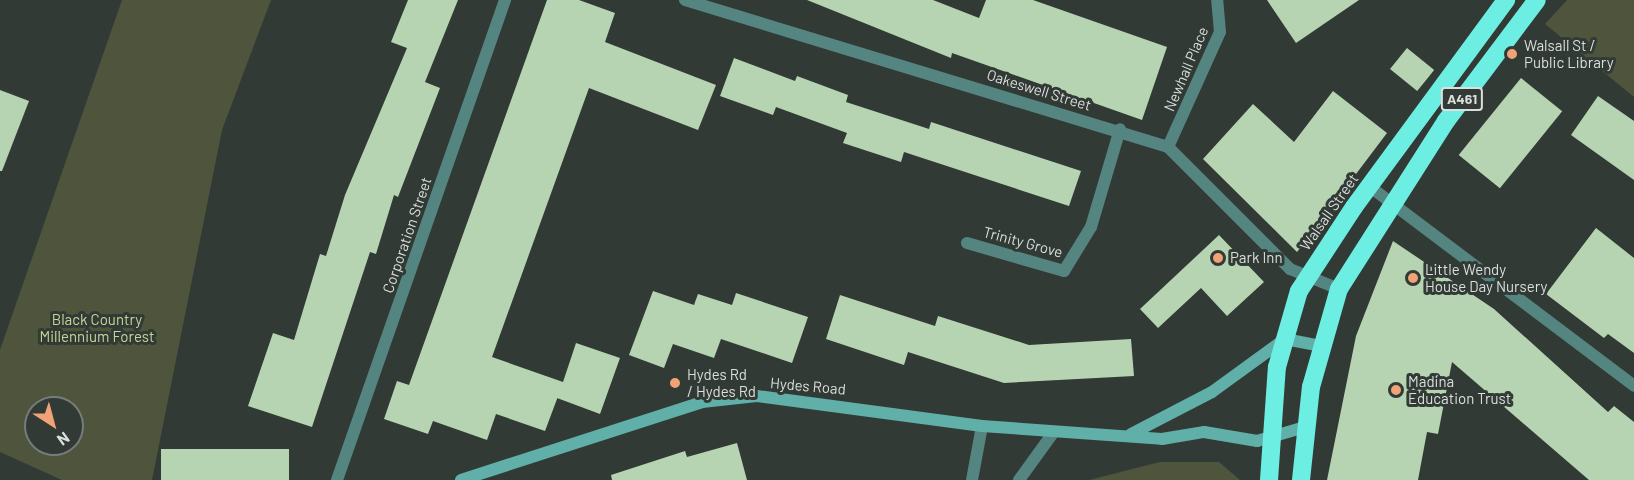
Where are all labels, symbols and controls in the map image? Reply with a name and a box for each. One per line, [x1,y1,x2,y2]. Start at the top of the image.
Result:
street label: Newhall Place [1160,24,1212,114]
place label: Walsall St / Public Library [1524,36,1614,71]
marker: Walsall St / Public Library [1505,47,1519,61]
street label: Oakeswell Street [985,66,1093,114]
road number: A461 [1440,88,1484,110]
street label: Walsall Street [1296,170,1362,254]
street label: Corporation Street [379,175,435,295]
street label: Trinity Grove [981,223,1065,261]
place label: Park Inn [1230,249,1283,267]
marker: Park Inn [1211,251,1225,265]
place label: Little Wendy House Day Nursery [1425,260,1548,295]
marker: Little Wendy House Day Nursery [1406,271,1420,285]
park label: Black Country Millennium Forest [40,310,154,345]
place label: Hydes Rd / Hydes Rd [687,365,756,400]
place label: Madina Education Trust [1408,372,1511,407]
street label: Hydes Road [769,374,847,398]
marker: Hydes Rd / Hydes Rd [668,376,682,390]
marker: Madina Education Trust [1389,383,1403,397]
north arrow [24,396,84,456]
text: N [54,429,74,450]

